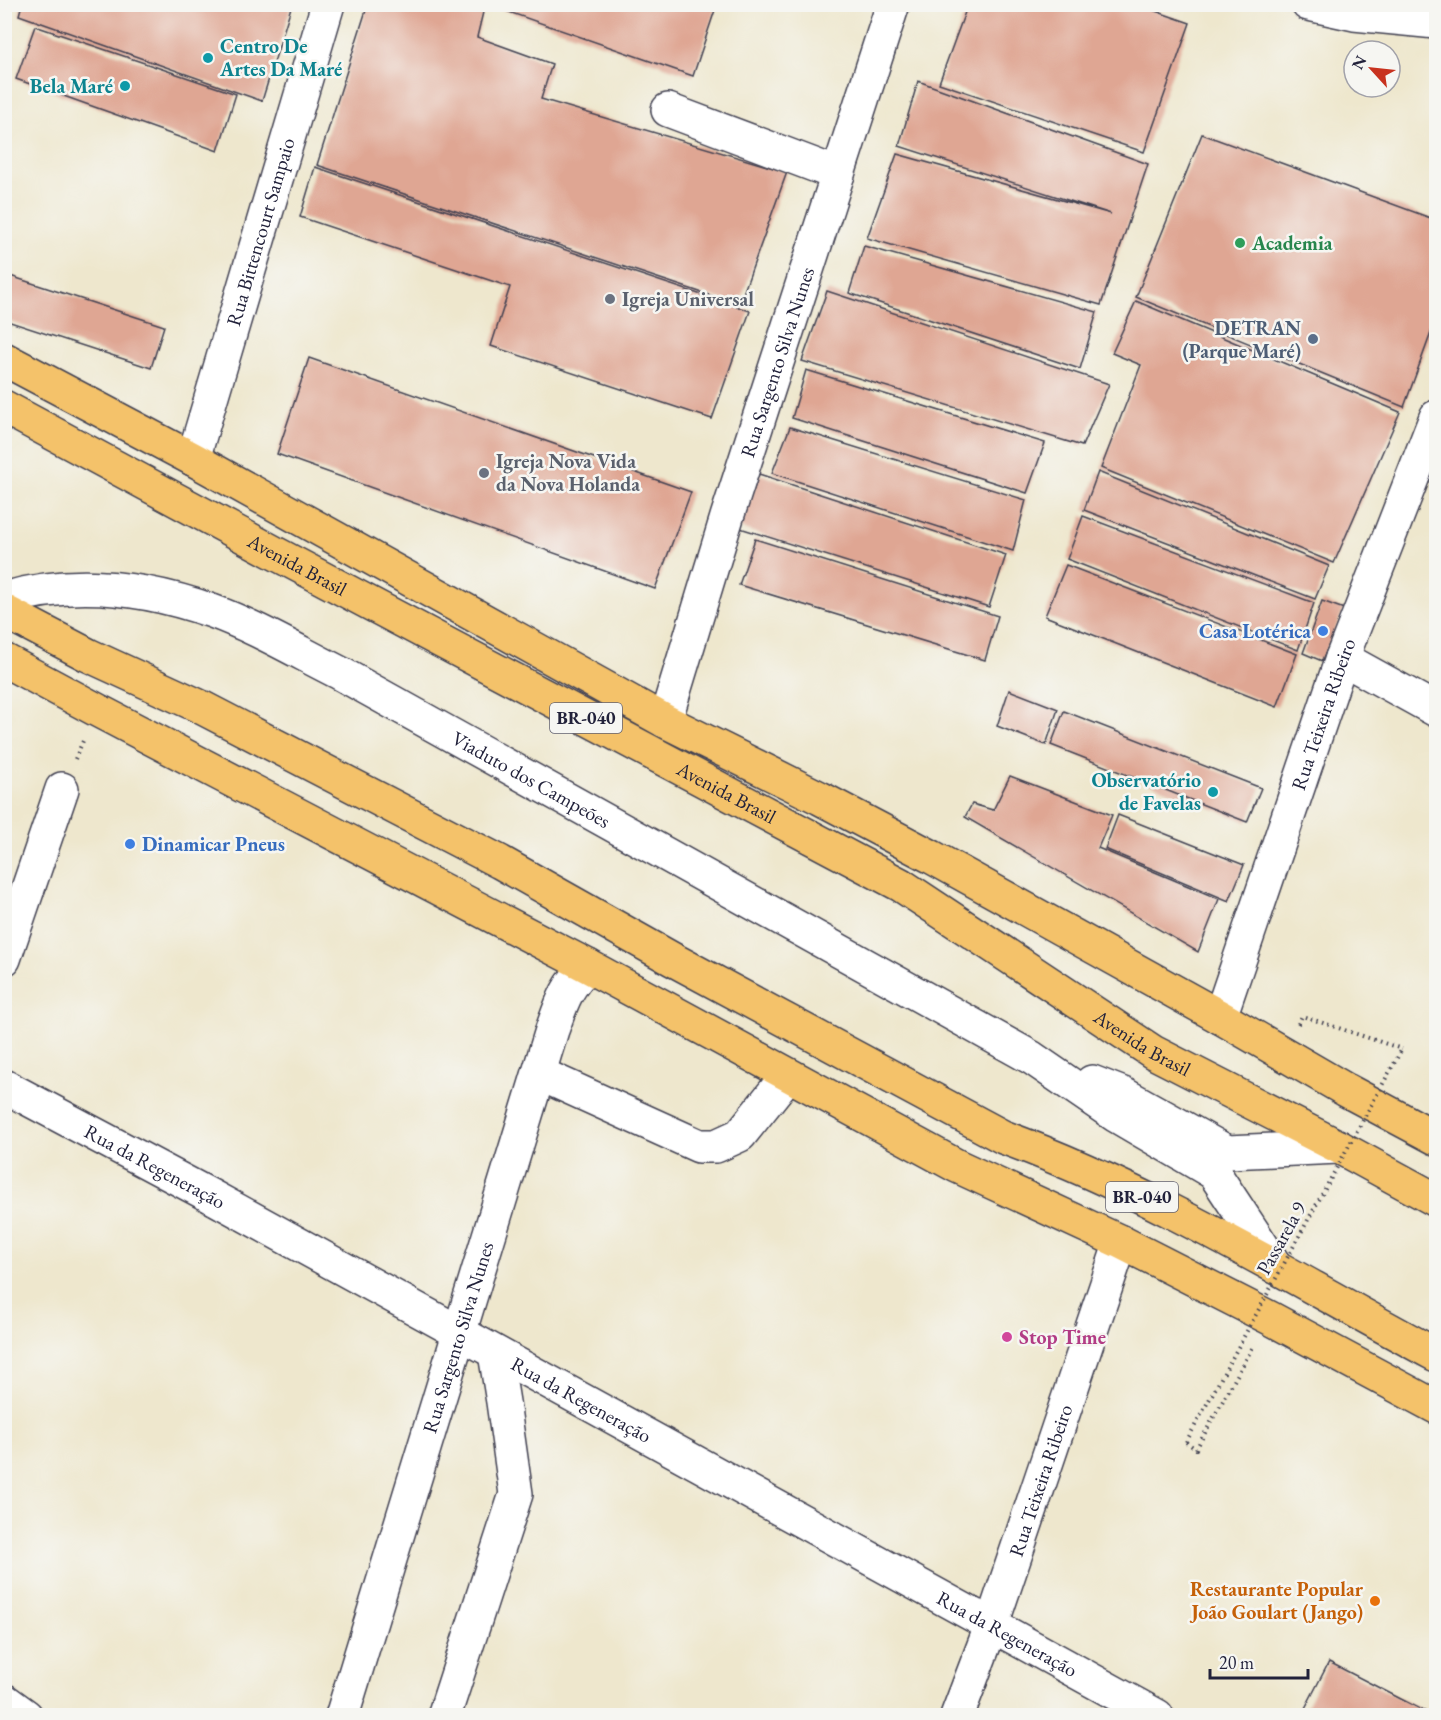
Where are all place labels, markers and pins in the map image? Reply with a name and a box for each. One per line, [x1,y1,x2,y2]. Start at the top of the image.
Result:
place label: Centro De Artes Da Maré [219,33,342,82]
marker: Centro De Artes Da Maré [201,51,215,65]
place label: Bela Maré [30,73,113,99]
marker: Bela Maré [118,79,132,93]
place label: Academia [1251,230,1333,256]
marker: Academia [1233,236,1247,250]
place label: Igreja Universal [622,286,754,312]
marker: Igreja Universal [603,292,617,306]
place label: DETRAN (Parque Maré) [1183,315,1301,364]
marker: DETRAN (Parque Maré) [1306,332,1320,346]
place label: Igreja Nova Vida da Nova Holanda [496,448,640,497]
marker: Igreja Nova Vida da Nova Holanda [477,466,491,480]
place label: Casa Lotérica [1199,618,1311,644]
marker: Casa Lotérica [1316,624,1330,638]
place label: Observatório de Favelas [1091,767,1201,816]
marker: Observatório de Favelas [1206,785,1220,799]
place label: Dinamicar Pneus [142,831,285,857]
marker: Dinamicar Pneus [123,837,137,851]
place label: Stop Time [1019,1324,1106,1350]
marker: Stop Time [1000,1330,1014,1344]
place label: Restaurante Popular João Goulart (Jango) [1189,1576,1364,1625]
marker: Restaurante Popular João Goulart (Jango) [1368,1594,1382,1608]

